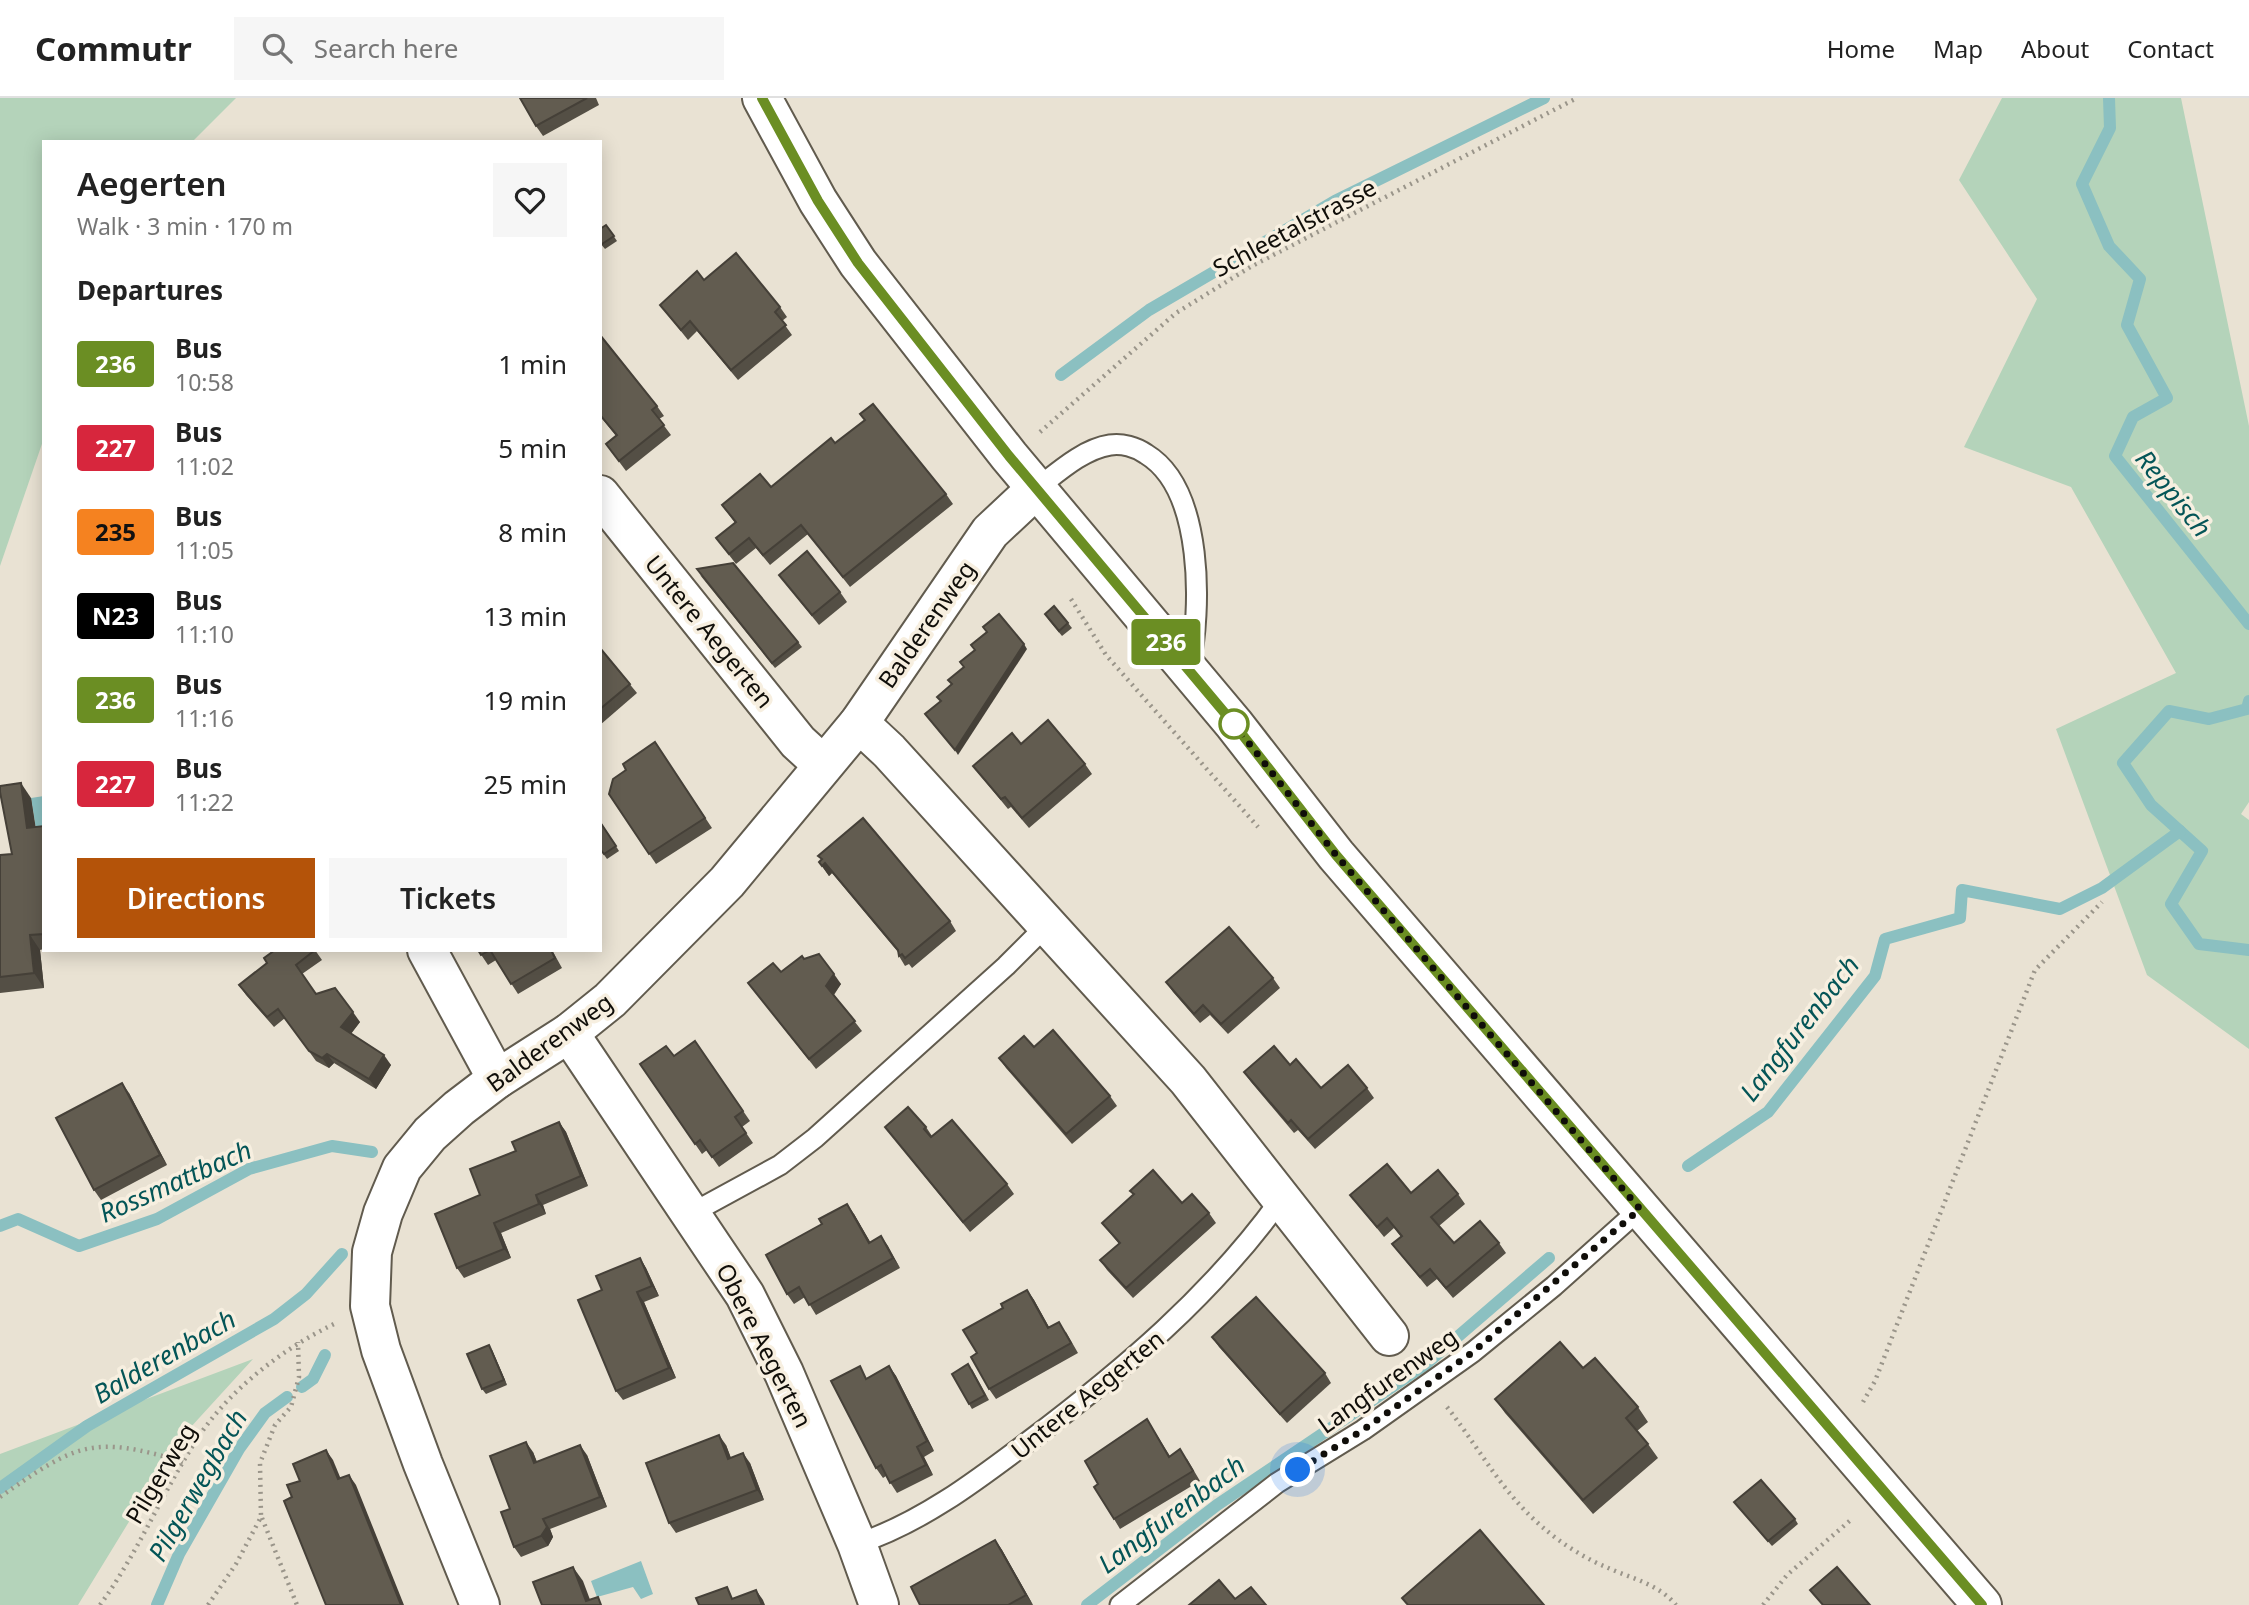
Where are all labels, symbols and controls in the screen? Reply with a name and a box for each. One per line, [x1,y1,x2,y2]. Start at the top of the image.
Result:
search box [234,17,724,80]
text: Commutr [35,26,192,71]
icon: search [258,29,296,67]
text: Search here [314,30,458,66]
text: Home [1827,32,1895,65]
text: Map [1933,32,1983,65]
text: About [2021,32,2089,65]
text: Contact [2127,32,2214,65]
text: Aegerten [77,161,227,206]
button: heart [493,163,567,237]
street label: Schleetalstrasse [1206,170,1382,284]
text: Walk · 3 min · 170 m [77,210,293,242]
text: Departures [77,272,223,308]
text: Bus [175,330,222,366]
text: 1 min [498,346,567,382]
text: 236 [95,347,136,380]
text: 10:58 [175,366,234,398]
text: Bus [175,414,222,450]
text: 5 min [498,430,567,466]
text: 227 [95,431,136,464]
water label: Reppisch [2128,442,2220,544]
text: 11:02 [175,450,234,482]
text: Bus [175,498,222,534]
text: 8 min [498,514,567,550]
text: 235 [95,515,136,548]
text: 11:05 [175,534,234,566]
street label: Untere Aegerten [638,548,782,714]
street label: Balderenweg [870,554,982,694]
text: Bus [175,582,222,618]
text: 13 min [483,598,567,634]
text: N23 [92,599,139,632]
text: 11:10 [175,618,234,650]
line badge: 236 [1126,619,1206,665]
text: 236 [1145,625,1187,658]
text: Bus [175,666,222,702]
text: 19 min [483,682,567,718]
text: 236 [95,683,136,716]
text: 11:16 [175,702,234,734]
unlabelled marker [1219,709,1249,739]
text: Bus [175,750,222,786]
text: 25 min [483,766,567,802]
text: 227 [95,767,136,800]
text: 11:22 [175,786,234,818]
button: Directions [77,858,315,938]
button: Tickets [329,858,567,938]
water label: Langfurenbach [1731,948,1867,1108]
street label: Balderenweg [479,985,619,1099]
water label: Rossmattbach [93,1131,257,1231]
street label: Obere Aegerten [709,1257,821,1433]
water label: Balderenbach [86,1301,242,1411]
street label: Langfurenweg [1310,1320,1464,1440]
street label: Untere Aegerten [1004,1322,1170,1466]
water label: Pilgerwegbach [139,1402,255,1568]
street label: Pilgerweg [117,1416,203,1530]
water label: Langfurenbach [1090,1447,1252,1581]
your location [1280,1452,1315,1487]

